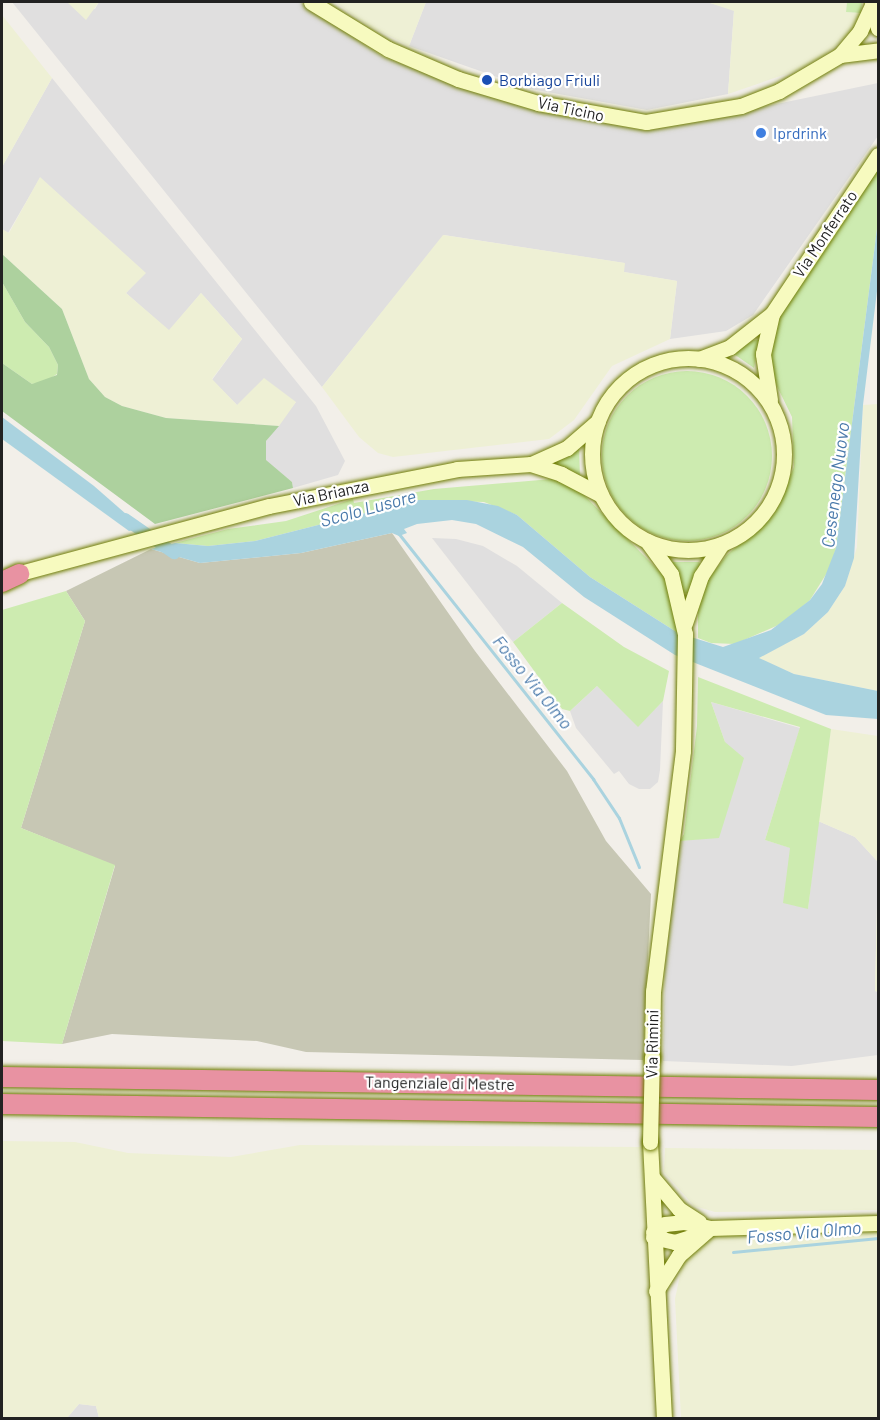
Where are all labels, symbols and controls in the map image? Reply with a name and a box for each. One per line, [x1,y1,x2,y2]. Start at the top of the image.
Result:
place label: Borbiago Friuli [499,70,600,90]
marker: Borbiago Friuli [480,73,494,87]
street label: Via Ticino [536,93,606,125]
place label: Iprdrink [773,123,827,143]
marker: Iprdrink [754,126,768,140]
street label: Via Monferrato [789,187,861,281]
water label: Cesenego Nuovo [817,421,853,549]
street label: Via Brianza [291,476,371,510]
water label: Scolo Lusore [318,485,418,531]
water label: Fosso Via Olmo [489,631,577,733]
street label: Via Rimini [642,1009,662,1079]
street label: Tangenziale di Mestre [365,1072,515,1094]
water label: Fosso Via Olmo [746,1216,862,1248]

